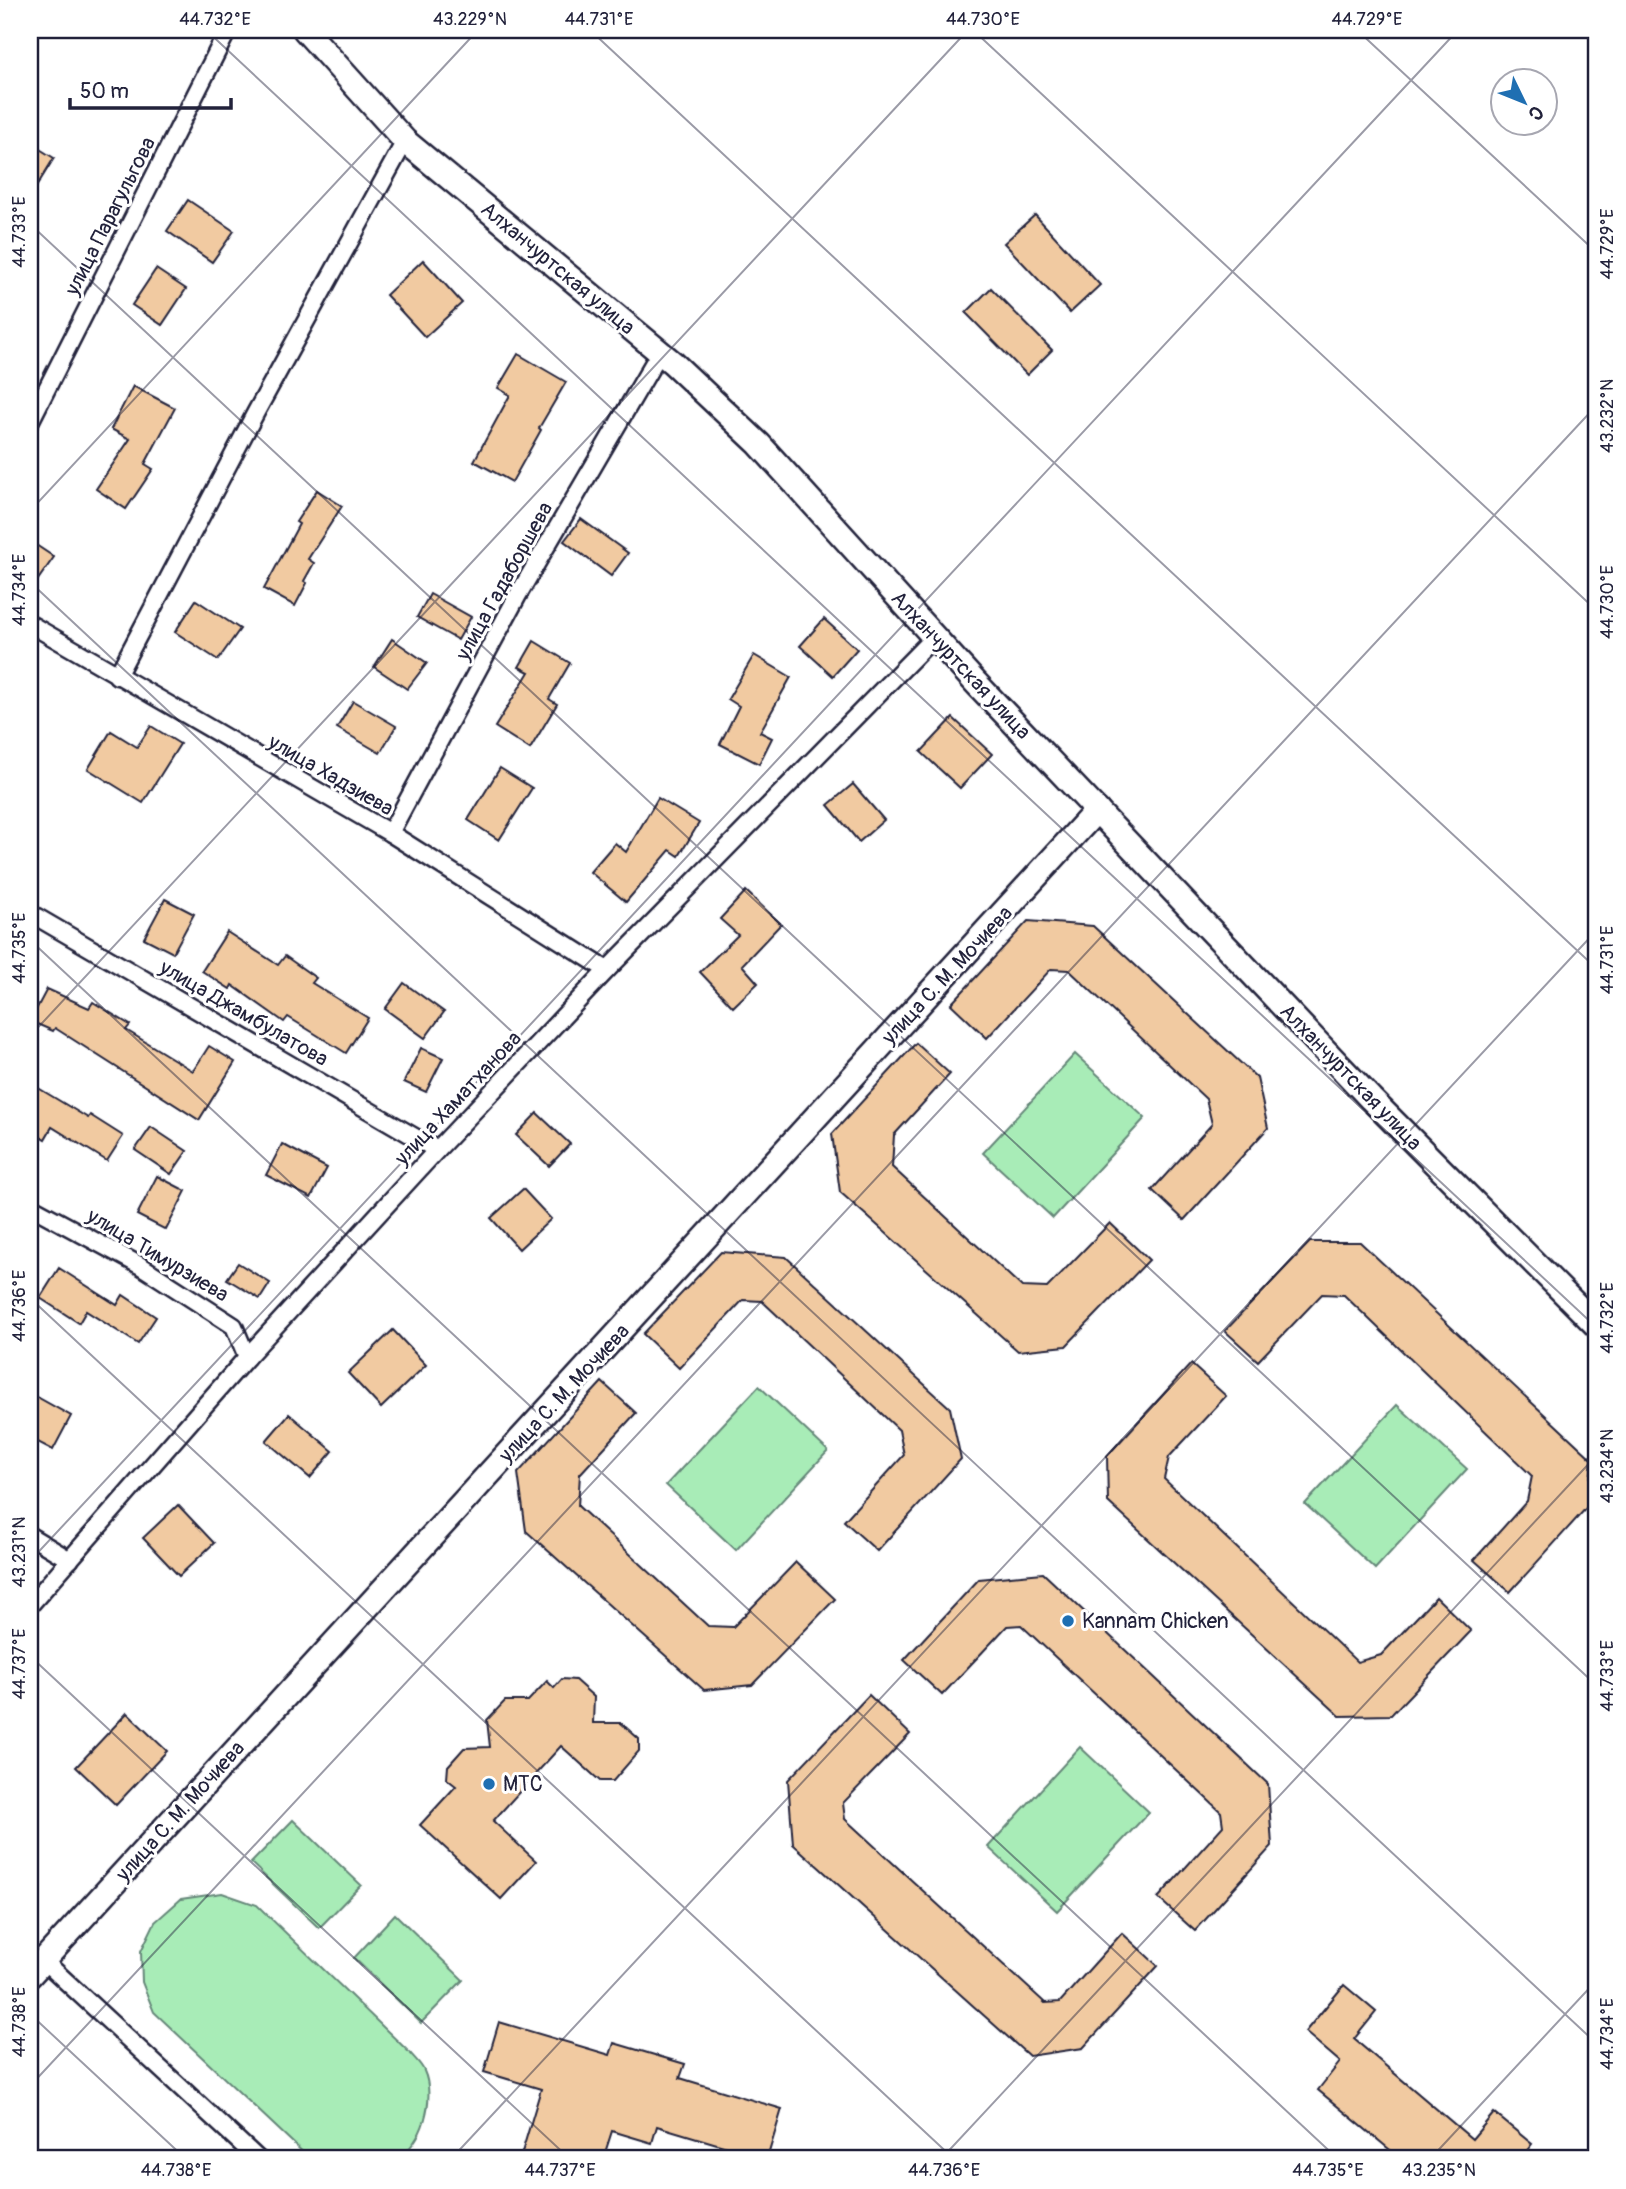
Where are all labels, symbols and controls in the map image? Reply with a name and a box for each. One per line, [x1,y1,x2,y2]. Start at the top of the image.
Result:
text: 44.732°E [179,8,251,31]
text: 43.229°N [433,8,507,31]
text: 44.731°E [565,8,633,31]
text: 44.730°E [946,8,1020,31]
text: 44.729°E [1332,8,1402,31]
scale bar [70,66,231,110]
north arrow [1490,66,1560,136]
text: 50 m [80,78,129,105]
text: С [1523,100,1548,126]
street label: улица Парагульгова [58,132,162,301]
text: 44.733°E [8,196,31,268]
street label: Алханчуртская улица [475,196,640,341]
text: 44.729°E [1596,209,1619,279]
text: 43.232°N [1596,379,1619,453]
street label: улица Гадаборшева [449,497,559,666]
text: 44.734°E [8,554,31,626]
text: 44.730°E [1596,565,1619,639]
street label: Алханчуртская улица [885,585,1036,745]
street label: улица Хадзиева [262,728,398,822]
street label: улица С. М. Мочиева [875,900,1019,1051]
text: 44.735°E [8,912,31,984]
text: 44.731°E [1596,926,1619,994]
street label: улица Джамбулатова [154,954,333,1073]
street label: Алханчуртская улица [1274,998,1428,1156]
street label: улица Хаматханова [388,1025,528,1172]
street label: улица Тимурзиева [81,1202,233,1308]
text: 44.736°E [8,1270,31,1342]
text: 44.732°E [1596,1282,1619,1354]
street label: улица С. М. Мочиева [492,1318,636,1469]
text: 43.234°N [1596,1429,1619,1503]
text: 43.231°N [8,1516,31,1588]
place label: Kannam Chicken [1082,1608,1229,1635]
marker: Kannam Chicken [1060,1613,1076,1629]
text: 44.737°E [8,1628,31,1700]
text: 44.733°E [1596,1640,1619,1712]
street label: улица С. М. Мочиева [109,1735,251,1888]
place label: МТС [503,1771,543,1798]
marker: МТС [481,1776,497,1792]
text: 44.738°E [8,1987,31,2057]
text: 44.734°E [1596,1998,1619,2070]
text: 44.738°E [141,2159,211,2182]
text: 44.737°E [524,2159,596,2182]
text: 44.736°E [908,2159,980,2182]
text: 44.735°E [1292,2159,1364,2182]
text: 43.235°N [1402,2159,1476,2182]

